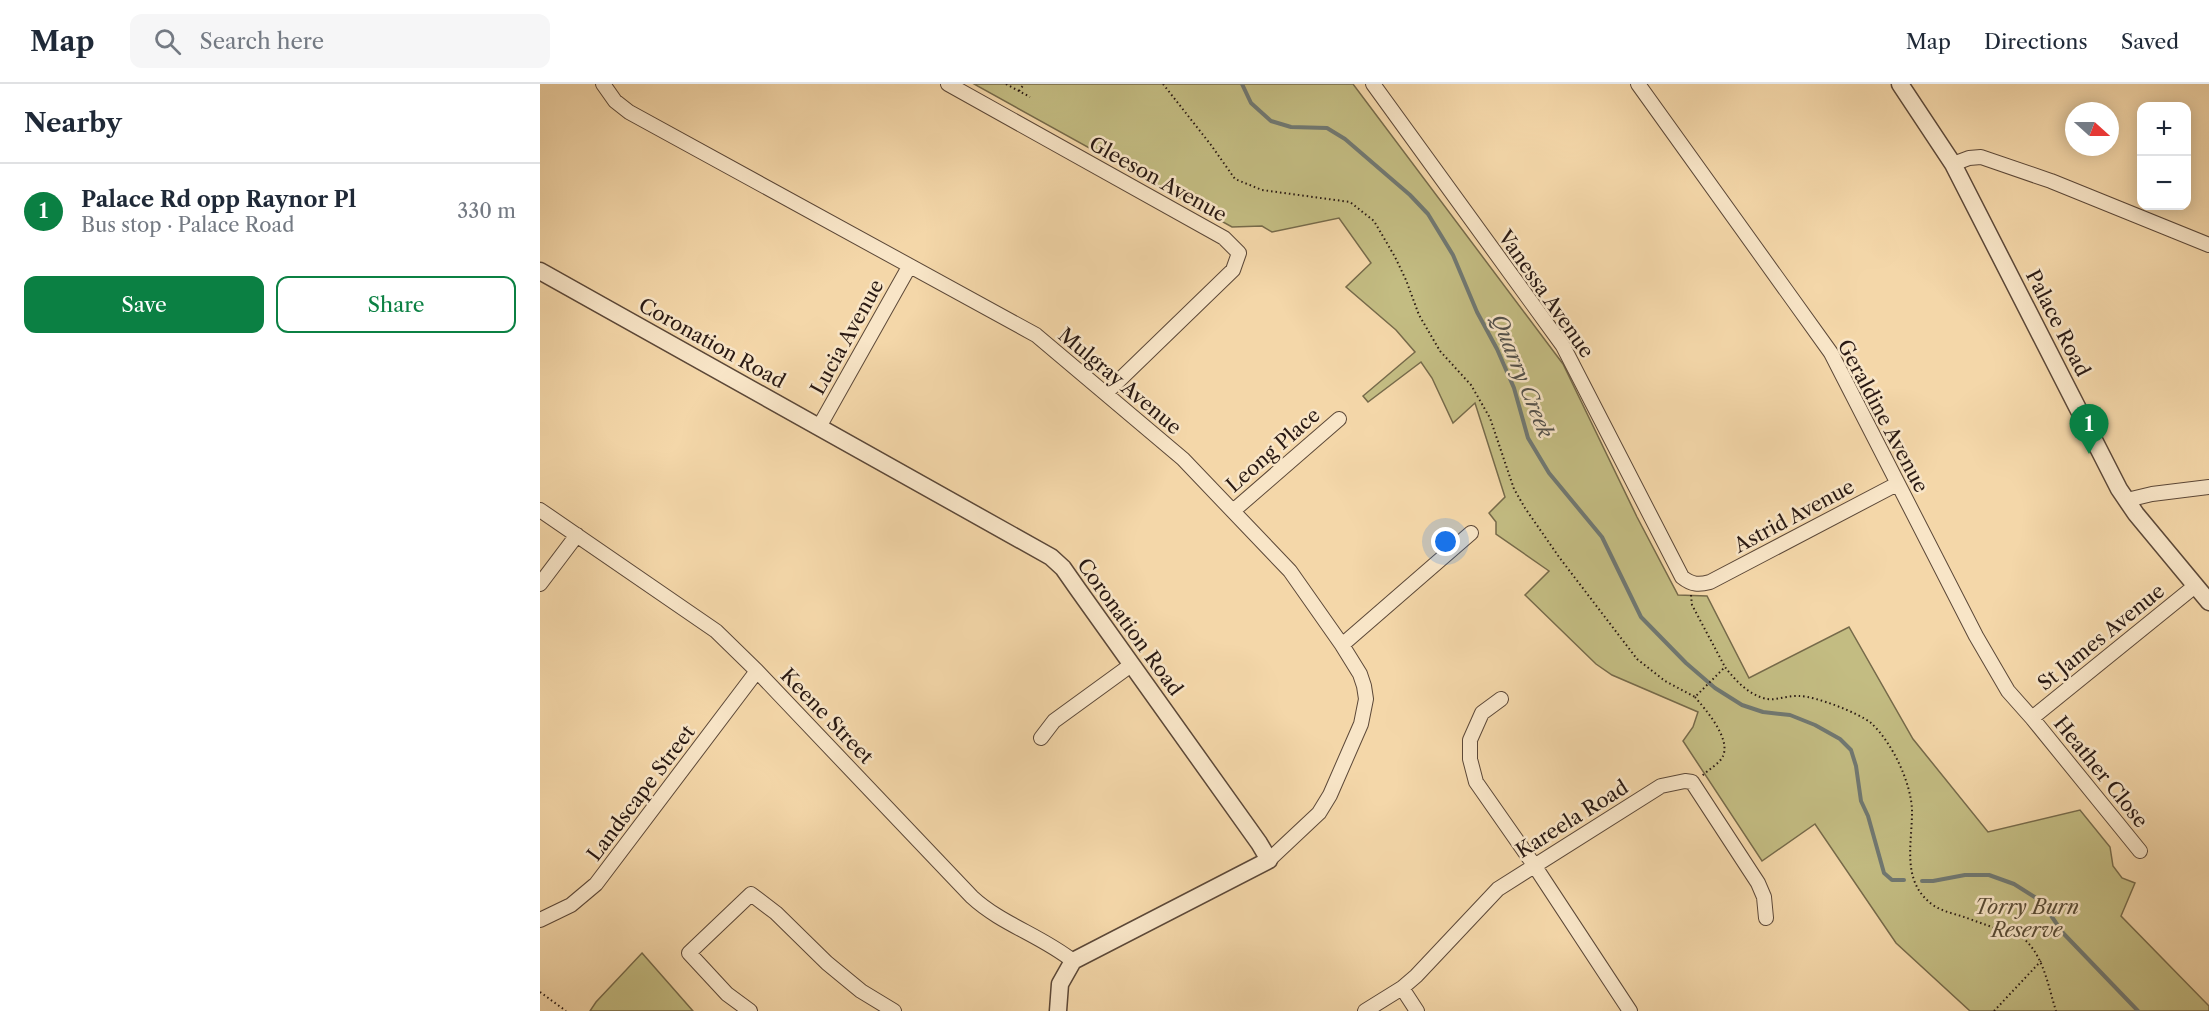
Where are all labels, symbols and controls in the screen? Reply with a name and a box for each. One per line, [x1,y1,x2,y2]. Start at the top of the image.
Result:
search box [130,14,550,68]
text: Map [30,24,94,58]
icon: search [151,25,184,58]
text: Search here [199,28,324,55]
text: Map [1906,29,1951,54]
text: Directions [1984,29,2088,54]
text: Saved [2121,29,2179,54]
north arrow [2065,102,2119,156]
map controls [2137,102,2191,210]
button: + [2137,102,2191,156]
text: Nearby [24,107,122,139]
street label: Gleeson Avenue [1085,131,1231,227]
button: − [2137,156,2191,210]
text: Palace Rd opp Raynor Pl [81,186,356,213]
text: 1 [39,199,48,223]
text: 330 m [457,199,516,223]
text: Bus stop · Palace Road [81,213,294,237]
street label: Vanessa Avenue [1493,225,1599,362]
street label: Palace Road [2021,266,2095,380]
street label: Lucia Avenue [805,275,889,399]
button: Save [24,276,264,333]
button: Share [276,276,516,333]
street label: Coronation Road [634,293,790,393]
water label: Quarry Creek [1486,310,1559,441]
street label: Mulgray Avenue [1054,323,1186,439]
street label: Geraldine Avenue [1833,335,1933,497]
street label: Leong Place [1221,403,1325,497]
pin: 1 [2070,404,2108,454]
street label: Astrid Avenue [1729,474,1858,558]
your location [1431,527,1460,556]
street label: Coronation Road [1072,554,1188,700]
street label: St James Avenue [2033,579,2169,695]
street label: Keene Street [776,663,878,769]
street label: Heather Close [2049,712,2153,832]
street label: Landscape Street [582,720,700,866]
street label: Kareela Road [1511,775,1633,863]
park label: Torry Burn Reserve [1975,895,2079,942]

